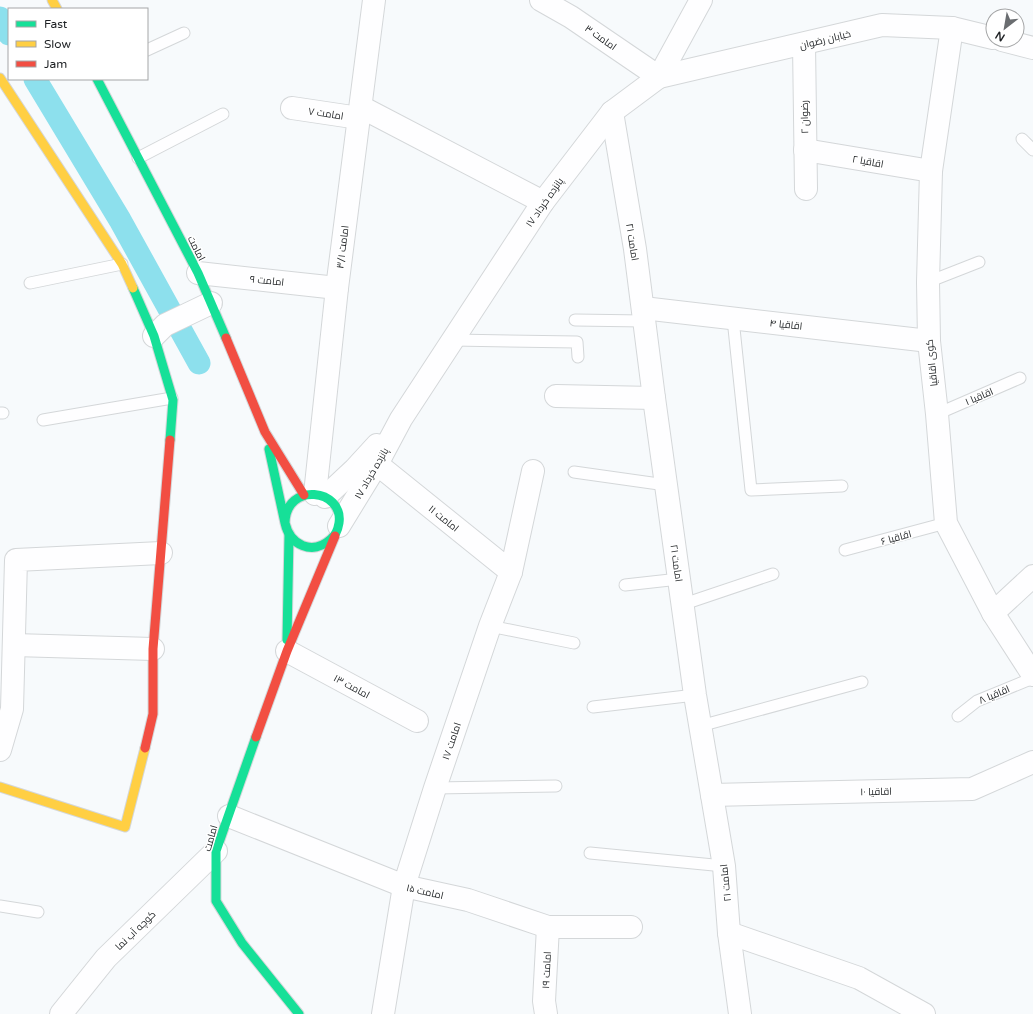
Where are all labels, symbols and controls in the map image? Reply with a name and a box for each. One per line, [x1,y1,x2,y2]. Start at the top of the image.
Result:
legend [8,8,148,80]
north arrow [985,8,1025,48]
text: Fast [44,17,68,31]
street label: امامت ۳ [582,23,619,53]
street label: خیابان رضوان [798,28,852,52]
text: N [993,28,1007,44]
text: Slow [44,37,71,51]
text: Jam [44,57,67,71]
street label: رضوان ۲ [799,100,811,134]
street label: امامت ۷ [307,105,344,123]
street label: اقاقیا ۲ [851,153,884,171]
street label: پانزده خرداد ۱۷ [523,175,566,230]
street label: امامت ۲۱ [623,223,641,262]
street label: امامت ۳/۱ [334,225,352,269]
street label: امامت [185,234,208,263]
street label: امامت ۹ [249,273,285,289]
street label: اقاقیا ۴ [769,317,803,333]
street label: کوی اقاقیا [924,339,940,387]
street label: اقاقیا ۱ [964,386,995,408]
street label: پانزده خرداد ۱۷ [352,445,392,501]
street label: امامت ۱۱ [426,503,461,535]
street label: اقاقیا ۶ [880,528,913,548]
street label: امامت ۲۱ [667,544,685,583]
street label: امامت ۱۳ [331,672,372,701]
street label: اقاقیا ۸ [977,683,1012,707]
street label: امامت ۱۷ [440,721,464,762]
street label: اقاقیا ۱۰ [860,786,892,798]
street label: امامت [202,824,220,853]
street label: امامت ۲۱ [718,864,734,902]
street label: امامت ۱۵ [405,882,445,902]
street label: کوچه آب نما [113,909,158,953]
street label: امامت ۱۹ [540,951,554,989]

